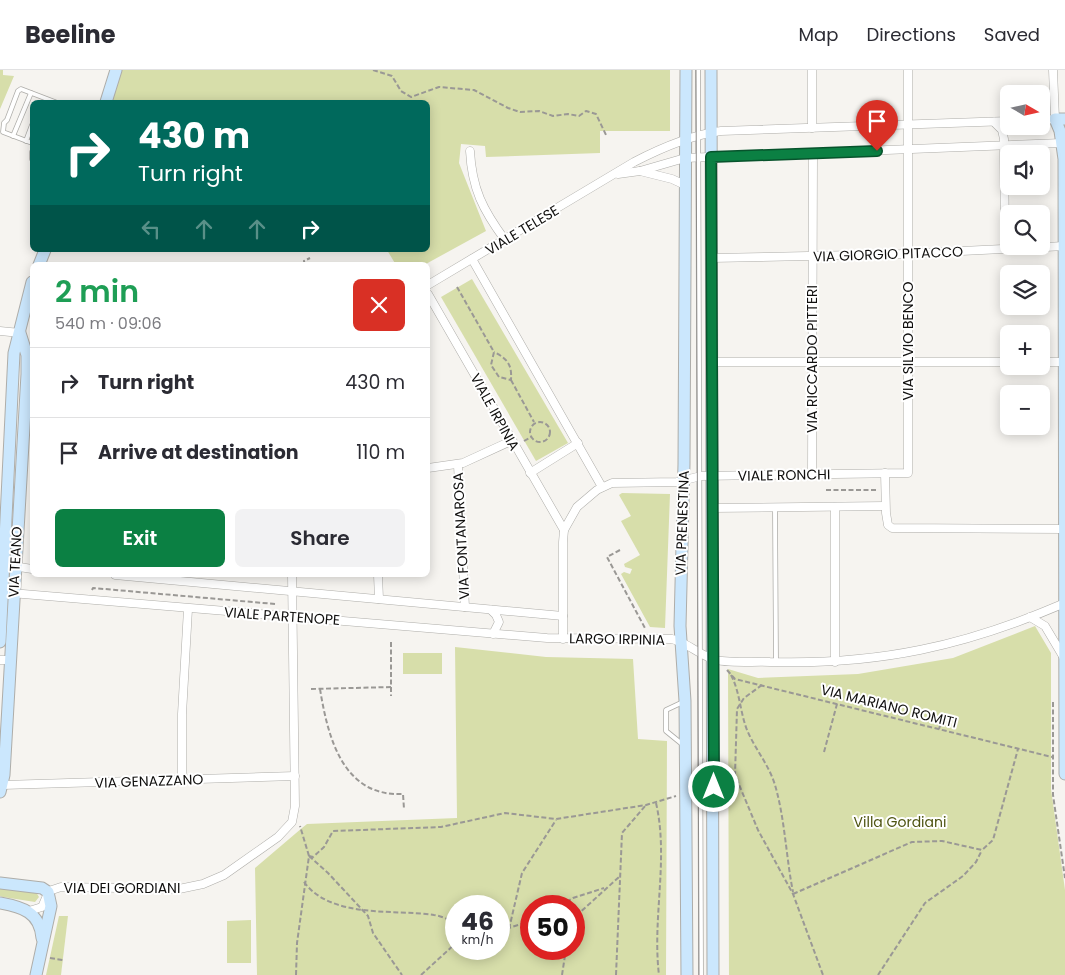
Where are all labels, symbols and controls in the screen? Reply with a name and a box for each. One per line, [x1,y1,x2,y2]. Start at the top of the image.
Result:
text: Beeline [25,18,116,51]
text: Map [799,22,838,47]
text: Directions [866,22,956,47]
text: Saved [984,22,1040,47]
north arrow [1000,85,1050,135]
map controls [1000,85,1050,435]
pin [856,100,898,151]
icon: arrive [863,107,891,135]
text: 430 m [138,111,250,160]
icon: right [55,120,120,185]
button: sound [1000,145,1050,195]
text: Turn right [138,158,243,189]
street label: VIALE TELESE [481,200,563,260]
button: search [1000,205,1050,255]
icon: left [137,215,165,243]
icon: ahead [190,215,218,243]
icon: ahead [243,215,271,243]
icon: right [296,215,324,243]
street label: VIA GIORGIO PITACCO [813,241,963,267]
button: layers [1000,265,1050,315]
text: 2 min [55,270,139,313]
button: close [353,279,405,331]
street label: VIA SILVIO BENCO [898,282,918,400]
street label: VIA RICCARDO PITTERI [802,285,822,433]
text: 540 m · 09:06 [55,312,162,335]
button: + [1000,325,1050,375]
icon: right [55,369,83,397]
text: Turn right [98,369,194,396]
text: 430 m [345,369,405,396]
street label: VIALE IRPINIA [466,370,524,454]
button: − [1000,385,1050,435]
icon: arrive [55,439,83,467]
text: Arrive at destination [98,439,299,466]
text: 110 m [356,439,405,466]
street label: VIALE RONCHI [738,464,830,486]
street label: VIA PRENESTINA [670,470,694,576]
street label: VIA FONTANAROSA [448,472,474,600]
button: Exit [55,509,225,567]
button: Share [235,509,405,567]
street label: VIA TEANO [3,526,27,598]
street label: VIALE PARTENOPE [223,602,341,630]
street label: LARGO IRPINIA [569,628,665,650]
street label: VIA MARIANO ROMITI [819,679,959,733]
position arrow [687,760,739,812]
street label: VIA GENAZZANO [94,769,204,793]
park label: Villa Gordiani [854,812,946,832]
street label: VIA DEI GORDIANI [64,878,180,898]
speed limit sign: 50 [520,895,585,960]
text: 46 [461,904,494,939]
text: km/h [462,931,493,948]

